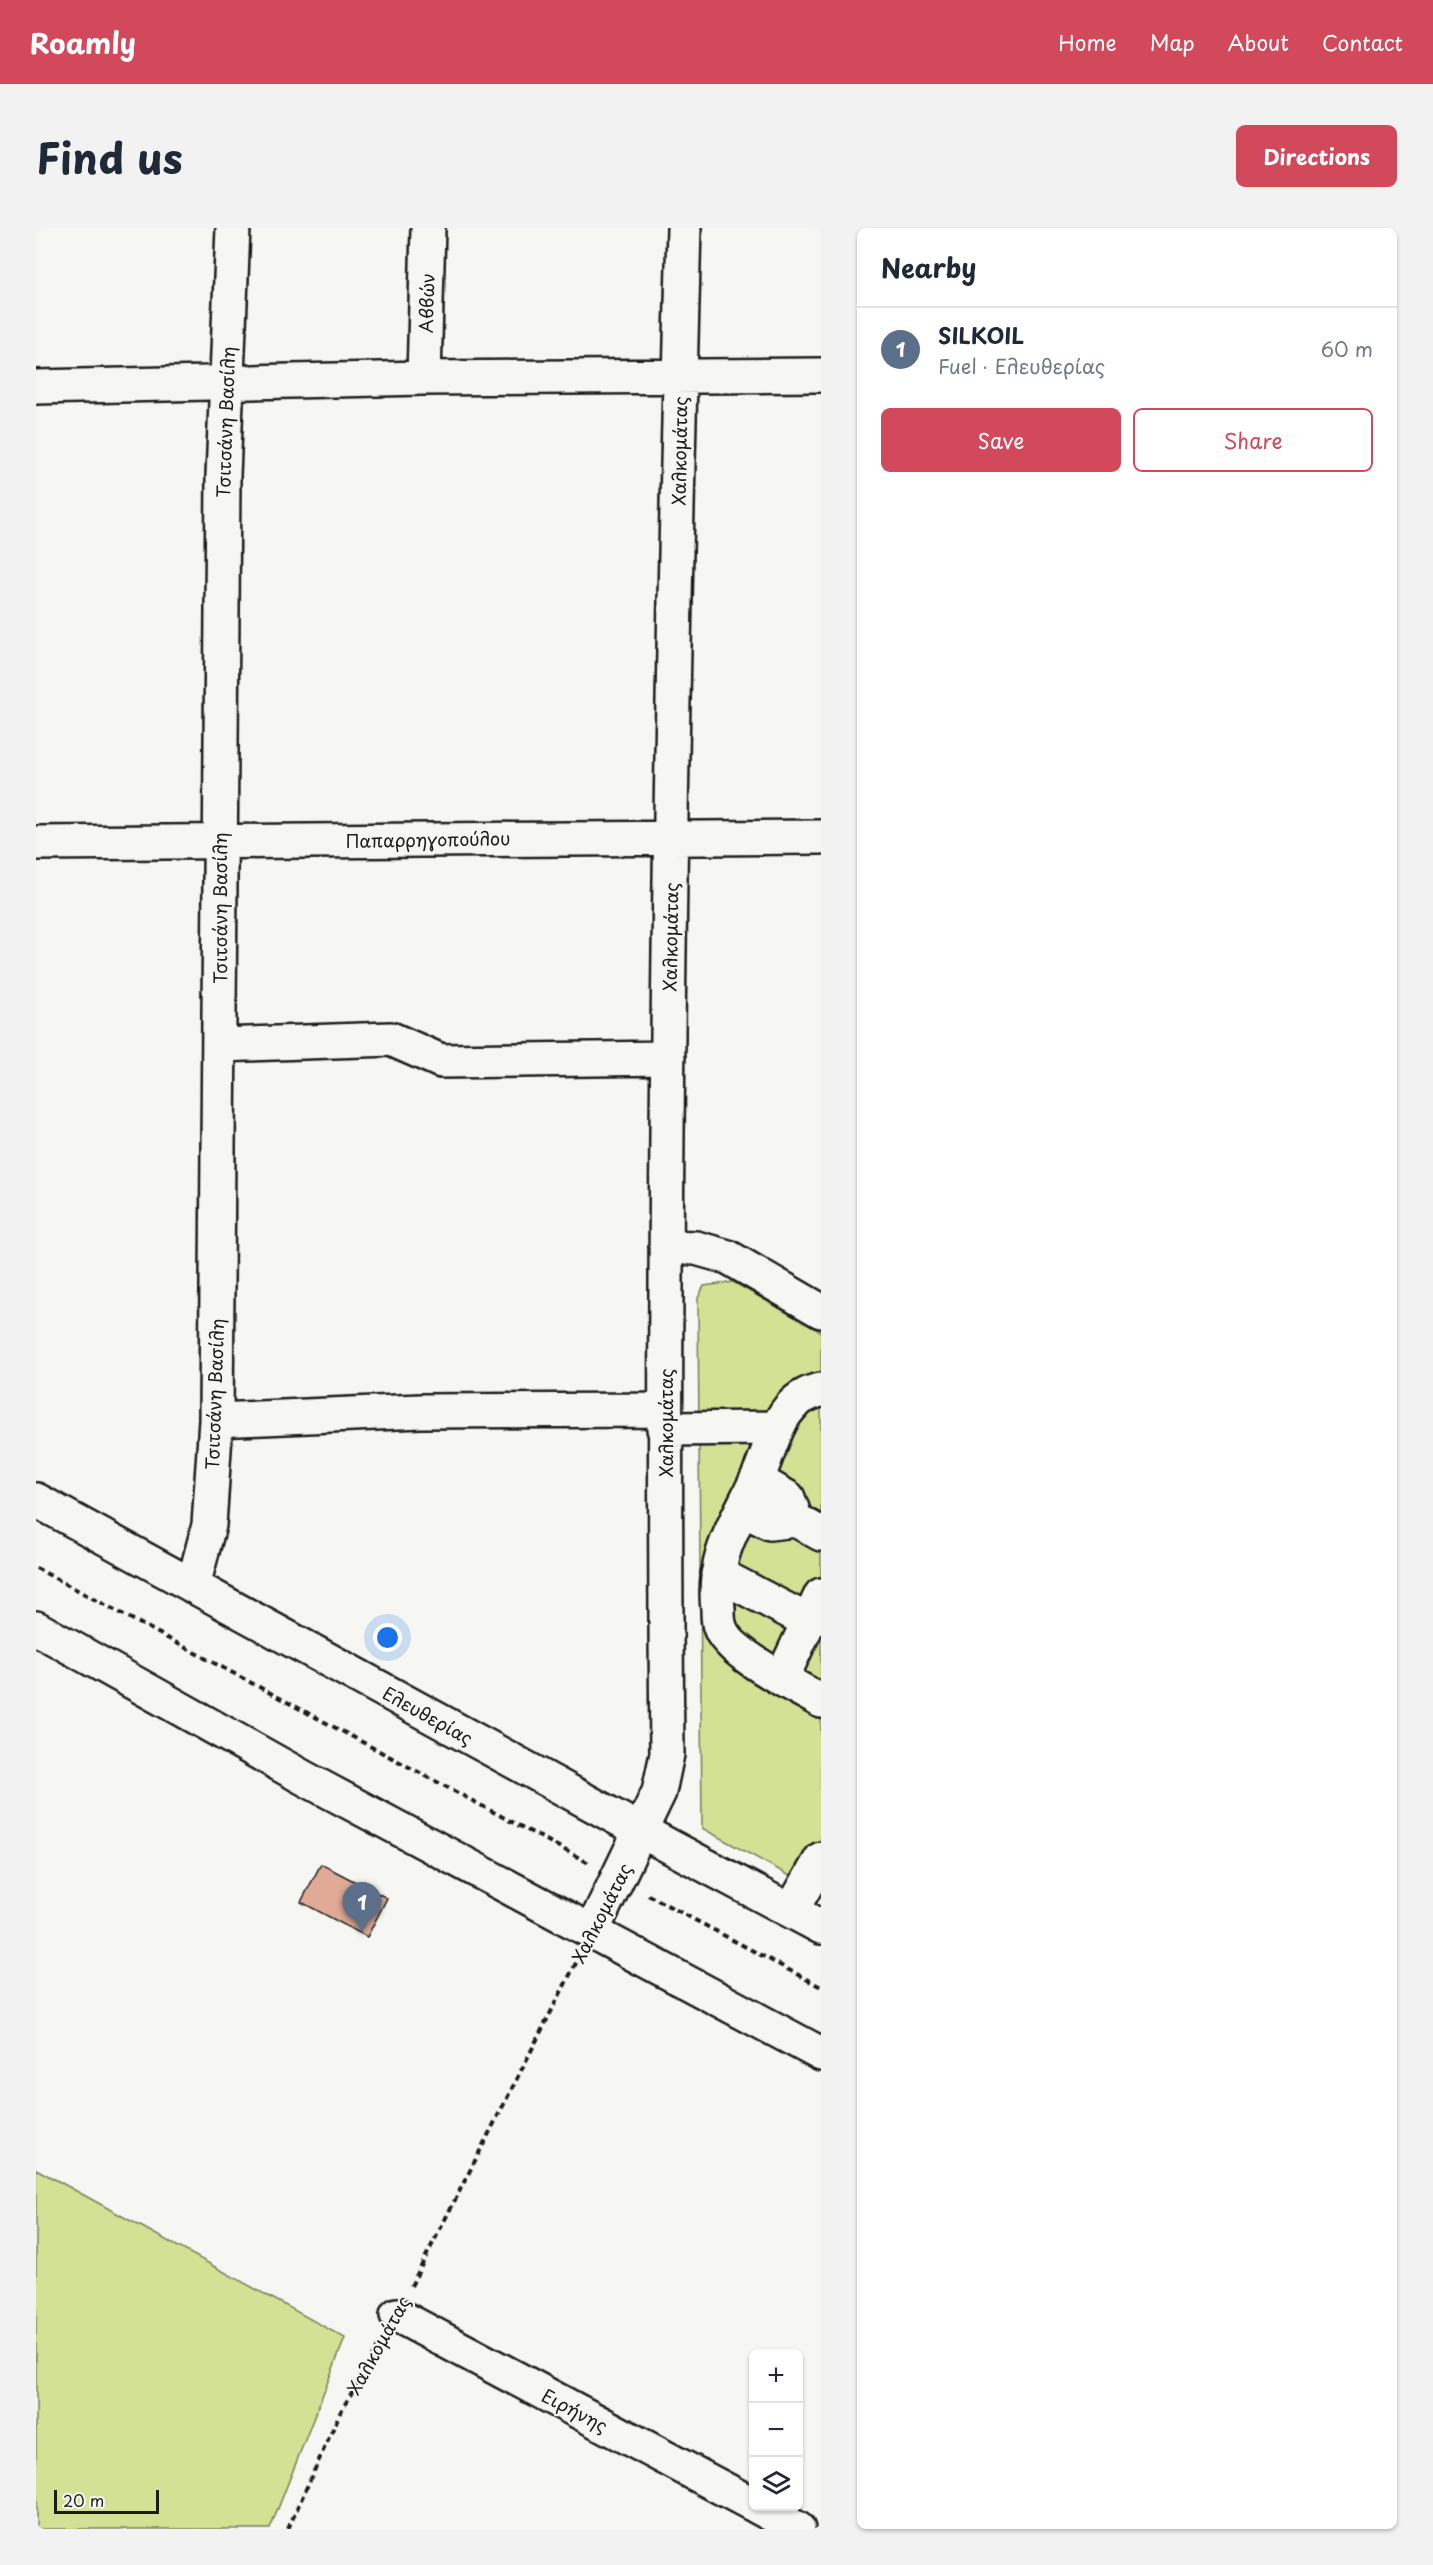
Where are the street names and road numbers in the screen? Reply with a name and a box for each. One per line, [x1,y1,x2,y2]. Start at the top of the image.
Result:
street label: Αββών [411,273,441,333]
street label: Τσιτσάνη Βασίλη [209,346,241,498]
street label: Χαλκομάτας [665,396,693,506]
street label: Παπαρρηγοπούλου [345,824,511,854]
street label: Τσιτσάνη Βασίλη [206,832,233,984]
street label: Χαλκομάτας [656,882,684,992]
street label: Τσιτσάνη Βασίλη [198,1318,230,1470]
street label: Χαλκομάτας [652,1368,679,1478]
street label: Ελευθερίας [378,1679,478,1751]
street label: Χαλκομάτας [564,1858,638,1968]
street label: Χαλκομάτας [340,2291,416,2399]
street label: Ειρήνης [537,2381,613,2439]

